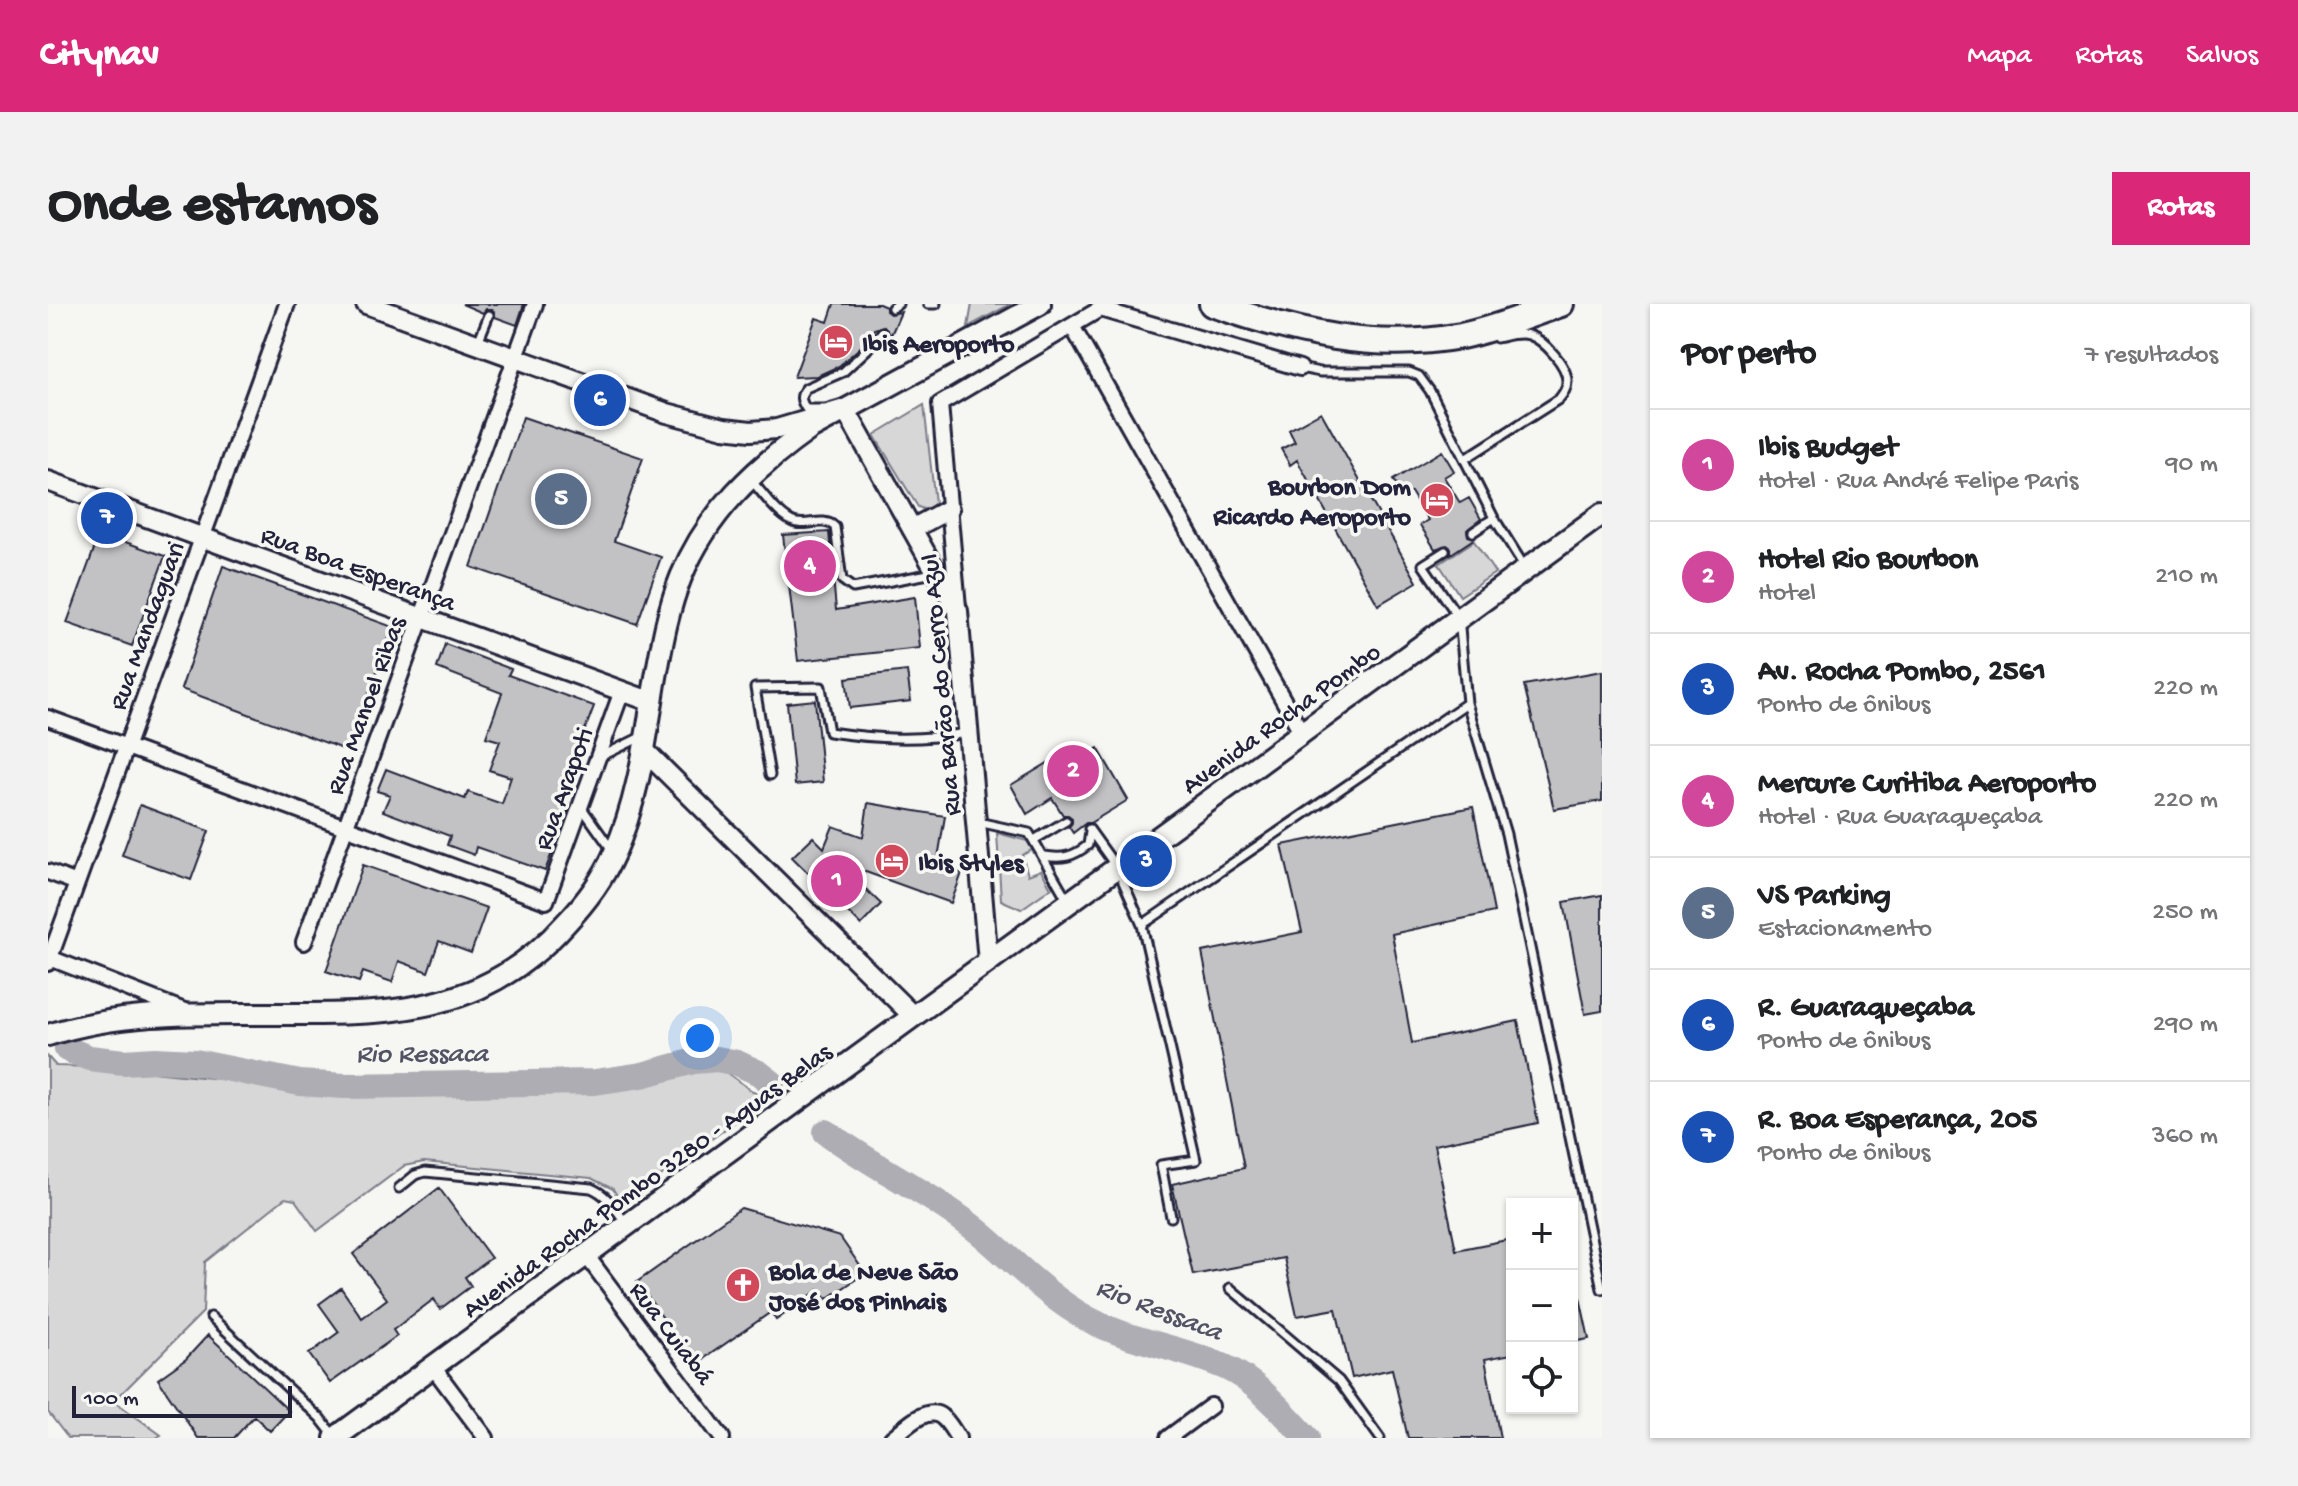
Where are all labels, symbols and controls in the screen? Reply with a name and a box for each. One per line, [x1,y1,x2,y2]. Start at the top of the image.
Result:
text: Citynav [40,34,159,78]
text: Mapa [1967,40,2032,73]
text: Rotas [2076,40,2142,73]
text: Salvos [2186,40,2258,73]
button: Rotas [2112,172,2250,245]
text: Onde estamos [48,175,376,241]
hotel icon: Ibis Aeroporto [817,323,855,361]
place label: Ibis Aeroporto [862,331,1015,362]
text: Por perto [1682,336,1816,376]
text: 7 resultados [2085,341,2218,372]
pin: 6 [574,370,626,430]
text: Ibis Budget [1758,432,1897,467]
text: 1 [1703,450,1713,481]
text: 90 m [2166,450,2218,481]
text: Hotel · Rua André Felipe Paris [1758,467,2078,498]
pin: 5 [535,469,587,529]
place label: Bourbon Dom Ricardo Aeroporto [1212,474,1412,535]
hotel icon: Bourbon Dom Ricardo Aeroporto [1418,481,1456,519]
pin: 7 [81,488,133,548]
street label: Rua Boa Esperança [256,522,461,621]
pin: 4 [784,536,836,596]
street label: Rua Mandaguari [104,538,194,715]
text: Hotel Rio Bourbon [1758,544,1978,579]
street label: Rua Barão do Cerro Azul [917,552,970,817]
text: 2 [1702,562,1714,593]
text: 210 m [2155,562,2218,593]
text: Hotel [1758,579,1816,610]
street label: Rua Manoel Ribas [322,612,415,800]
street label: Avenida Rocha Pombo [1177,638,1388,803]
text: Av. Rocha Pombo, 2561 [1758,656,2046,691]
text: 3 [1701,674,1715,705]
text: 220 m [2153,674,2218,705]
text: Ponto de ônibus [1758,691,1930,722]
street label: Rua Arapoti [530,724,603,855]
pin: 2 [1047,741,1099,801]
text: Mercure Curitiba Aeroporto [1758,768,2096,803]
text: 4 [1702,786,1714,817]
text: 220 m [2153,786,2218,817]
text: Hotel · Rua Guaraqueçaba [1758,803,2042,834]
pin: 3 [1120,831,1172,891]
hotel icon: Ibis Styles [873,842,911,880]
place label: Ibis Styles [918,850,1025,881]
pin: 1 [811,851,863,911]
text: VS Parking [1758,880,1891,915]
text: 5 [1701,898,1715,929]
text: 250 m [2152,898,2218,929]
text: Estacionamento [1758,915,1932,946]
text: R. Guaraqueçaba [1758,992,1974,1027]
text: 6 [1701,1010,1715,1041]
text: 290 m [2153,1010,2218,1041]
your location [680,1018,720,1058]
text: Ponto de ônibus [1758,1027,1930,1058]
street label: Avenida Rocha Pombo 3280 - Aguas Belas [458,1037,840,1327]
water label: Rio Ressaca [356,1039,490,1072]
text: R. Boa Esperança, 205 [1758,1104,2037,1139]
text: 7 [1701,1122,1715,1153]
text: 360 m [2152,1122,2218,1153]
text: Ponto de ônibus [1758,1139,1930,1170]
map controls [1506,1198,1578,1414]
button: + [1506,1198,1578,1270]
place label: Bola de Neve São José dos Pinhais [768,1259,959,1320]
church icon: Bola de Neve São José dos Pinhais [724,1266,762,1304]
button: − [1506,1270,1578,1342]
water label: Rio Ressaca [1091,1272,1227,1351]
street label: Rua Cuiabá [621,1277,719,1394]
button: locate [1506,1342,1578,1414]
scale bar [72,1382,292,1418]
text: 100 m [84,1387,139,1413]

